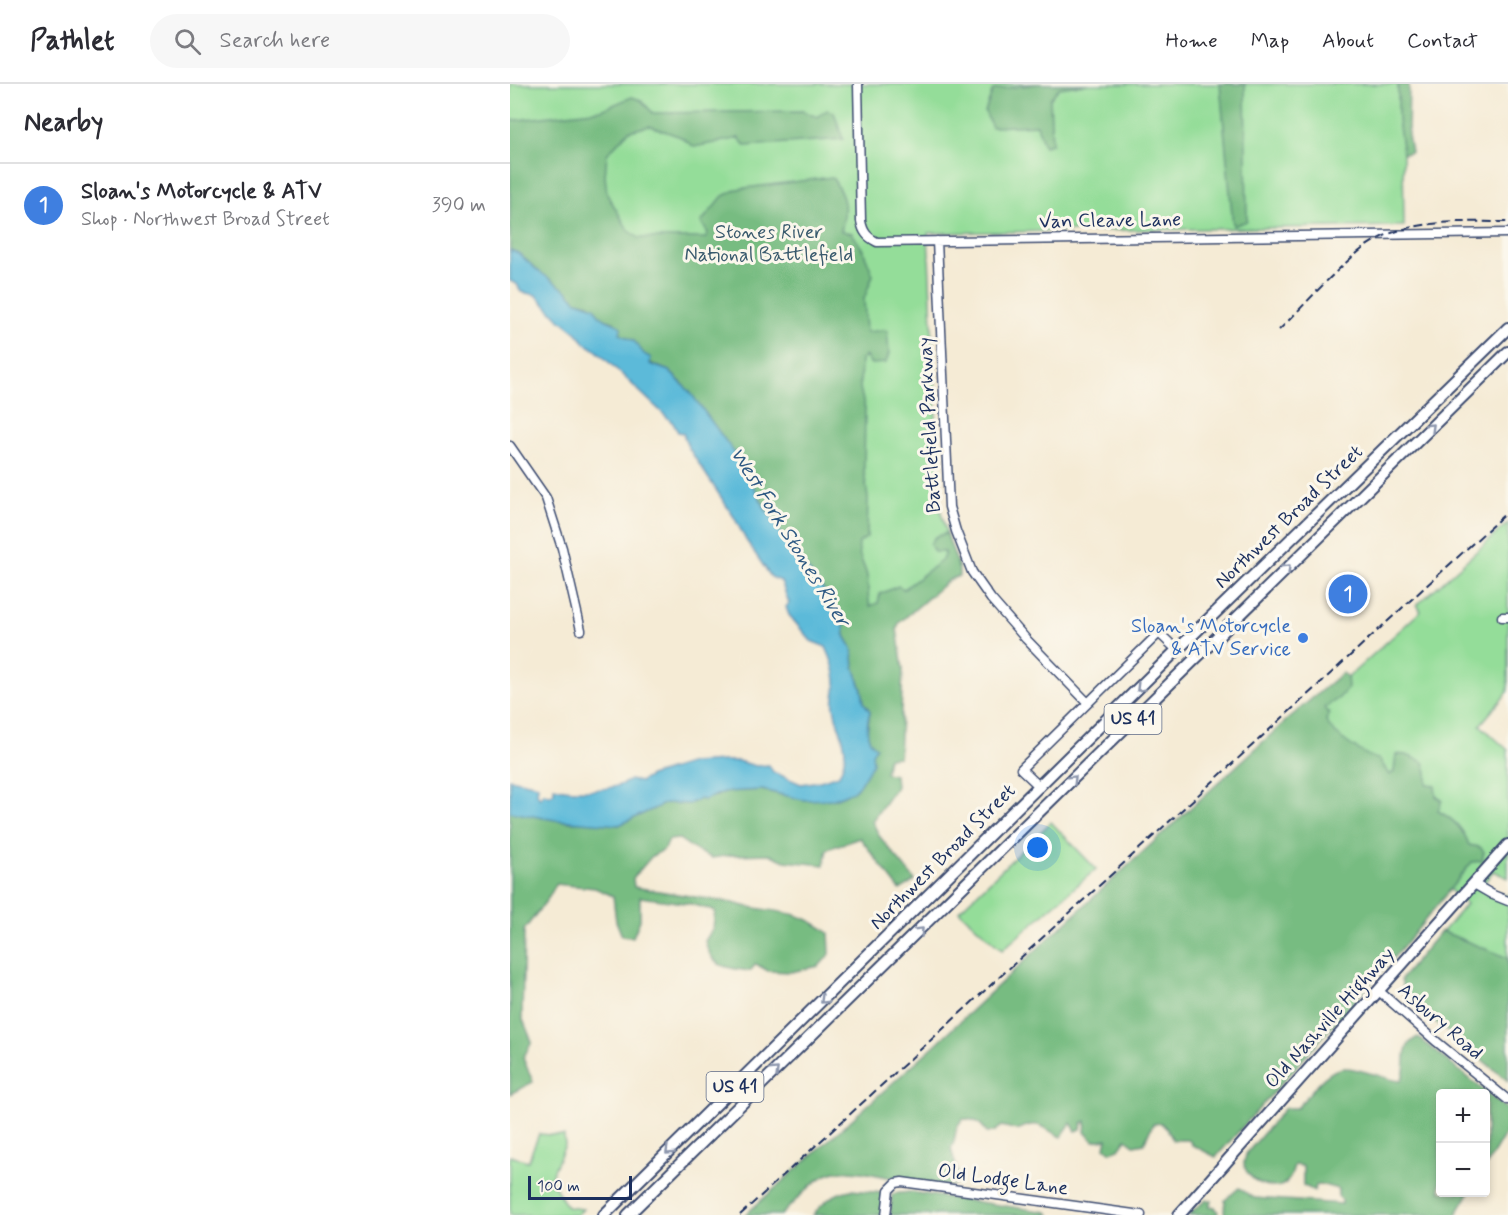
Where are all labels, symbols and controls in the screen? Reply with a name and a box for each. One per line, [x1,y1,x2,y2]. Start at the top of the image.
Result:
search box [150,14,570,68]
text: Pathlet [30,23,114,60]
icon: search [171,25,204,58]
text: Search here [219,27,330,55]
text: Home [1166,27,1218,55]
text: Map [1251,27,1289,55]
text: About [1322,27,1374,55]
text: Contact [1407,27,1478,55]
text: Nearby [24,106,103,140]
text: Sloan's Motorcycle & ATV [81,178,322,206]
text: 1 [39,192,48,219]
text: 390 m [432,192,486,219]
text: Shop · Northwest Broad Street [81,206,330,233]
street label: Van Cleave Lane [1039,206,1181,236]
park label: Stones River National Battlefield [685,219,853,269]
street label: Battlefield Parkway [912,336,948,514]
one-way arrow [1424,423,1434,434]
street label: Northwest Broad Street [1209,439,1369,595]
water label: West Fork Stones River [723,442,858,634]
one-way arrow [1280,565,1291,576]
pin: 1 [1328,572,1368,616]
place label: Sloan's Motorcycle & ATV Service [1131,613,1291,663]
marker: Sloan's Motorcycle & ATV Service [1296,631,1310,645]
one-way arrow [1136,680,1147,691]
road number: US 41 [1104,704,1162,734]
one-way arrow [1066,775,1077,786]
street label: Northwest Broad Street [864,778,1022,936]
your location [1023,833,1052,862]
one-way arrow [912,927,923,938]
street label: Old Nashville Highway [1259,941,1402,1096]
street label: Asbury Road [1391,977,1489,1067]
one-way arrow [820,993,830,1004]
one-way arrow [768,1068,779,1079]
road number: US 41 [706,1072,764,1102]
map controls [1436,1089,1490,1197]
button: + [1436,1089,1490,1143]
button: − [1436,1143,1490,1197]
one-way arrow [666,1144,677,1155]
street label: Old Lodge Lane [936,1158,1070,1204]
scale bar [528,1173,632,1200]
text: 100 m [537,1176,580,1197]

